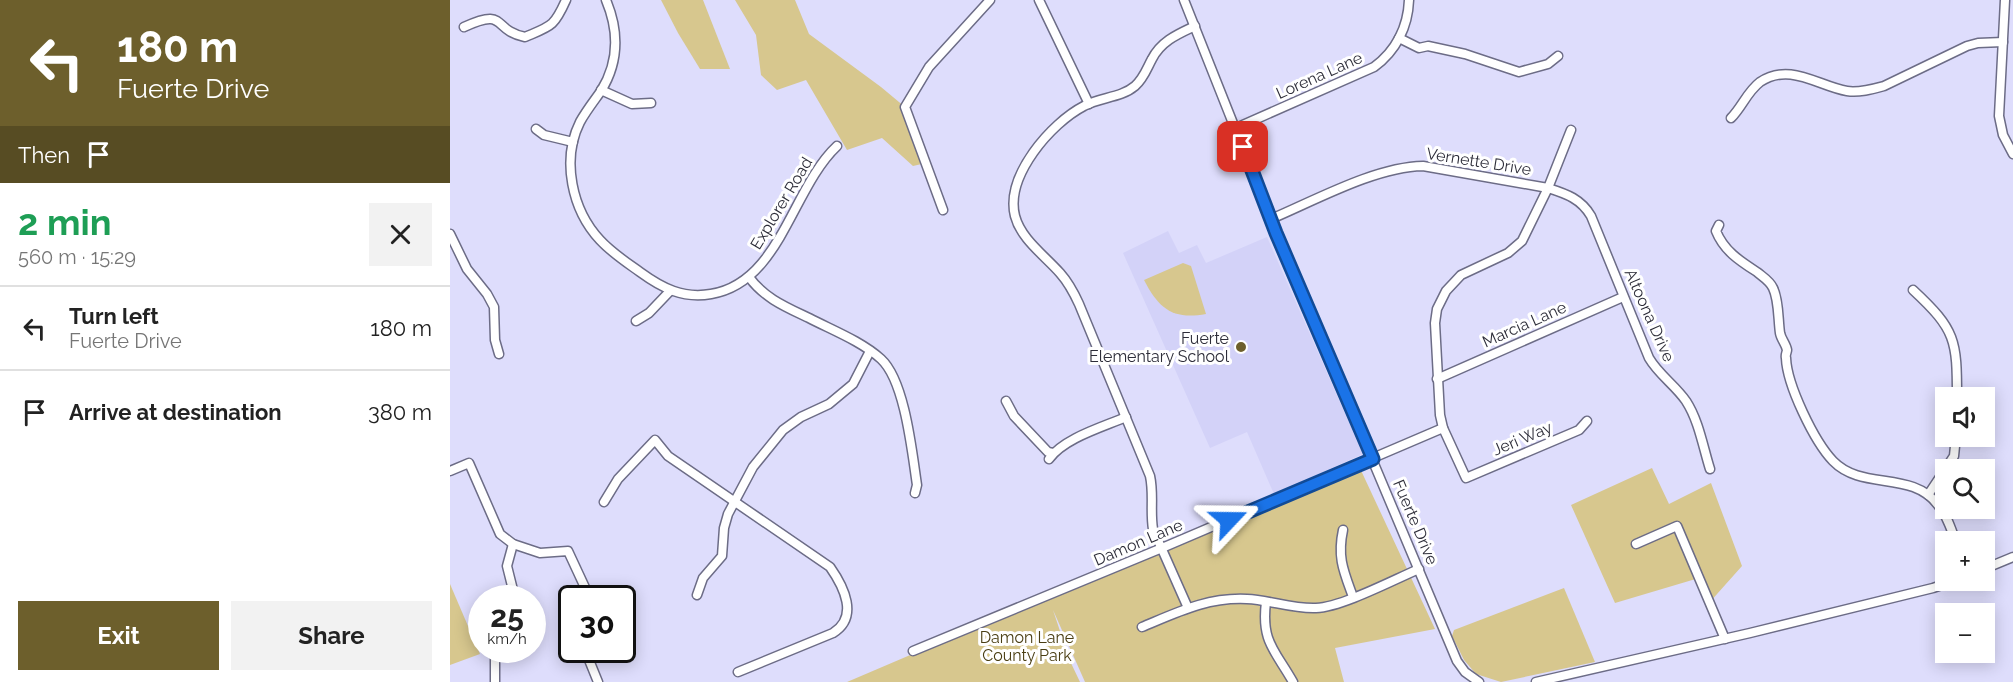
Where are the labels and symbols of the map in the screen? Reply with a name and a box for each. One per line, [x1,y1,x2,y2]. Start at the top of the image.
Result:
street label: Lorena Lane [1273,48,1365,103]
pin [1217,121,1268,172]
street label: Vernette Drive [1425,144,1533,179]
street label: Explorer Road [746,154,816,253]
street label: Altoona Drive [1621,266,1679,365]
street label: Marcia Lane [1479,298,1569,351]
place label: Fuerte Elementary School [1089,329,1230,366]
marker: Fuerte Elementary School [1234,340,1248,354]
street label: Jeri Way [1490,417,1555,459]
street label: Fuerte Drive [1389,477,1442,567]
position arrow [1197,488,1261,552]
street label: Damon Lane [1091,515,1185,570]
speed limit sign: 30 [558,585,636,663]
park label: Damon Lane County Park [980,628,1074,665]

